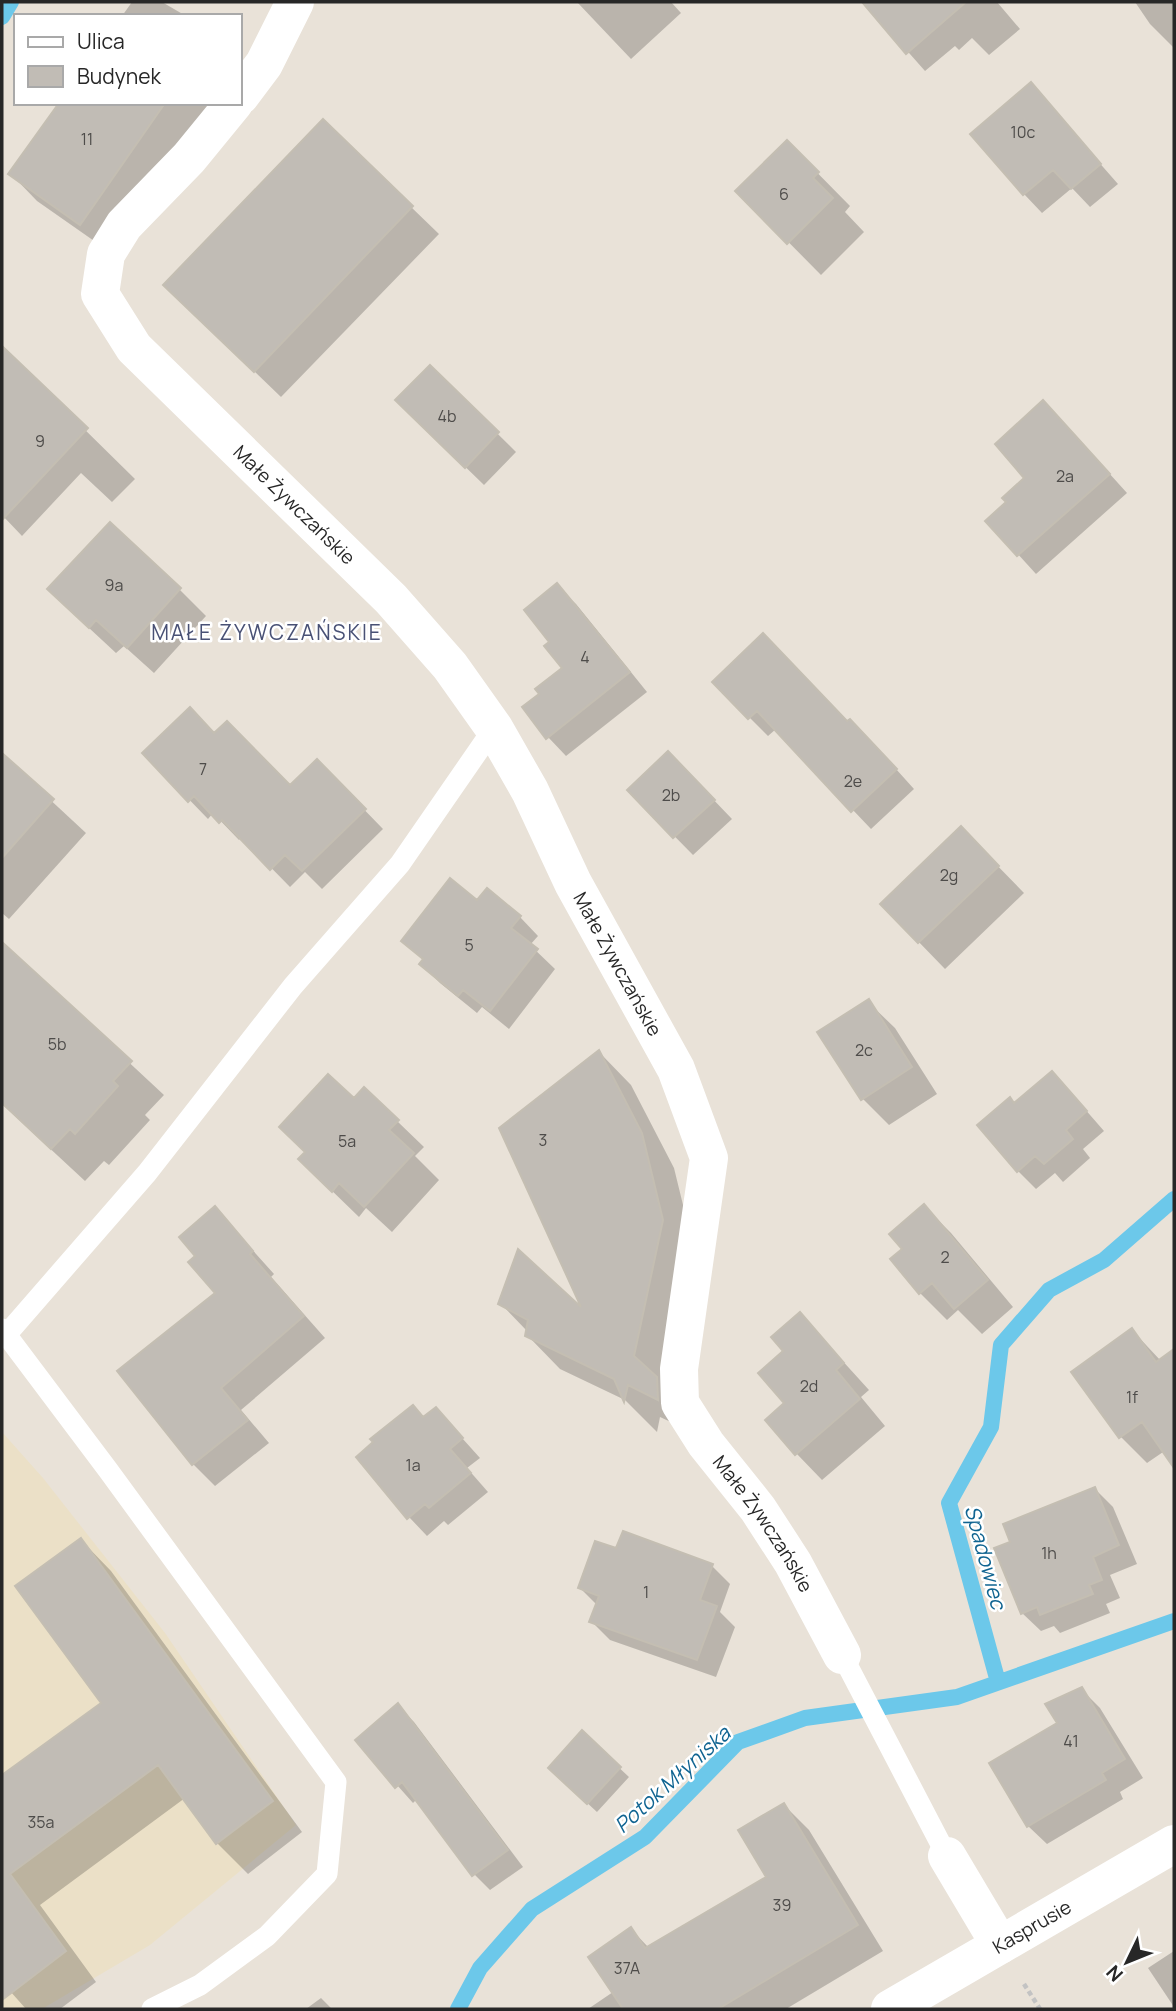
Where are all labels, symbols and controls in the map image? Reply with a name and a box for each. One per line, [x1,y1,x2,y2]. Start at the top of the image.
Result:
legend [14,14,242,105]
text: Ulica [77,27,125,55]
text: Budynek [77,62,162,90]
house number: 10c [1011,121,1036,143]
house number: 11 [81,128,93,150]
house number: 6 [779,183,789,205]
house number: 4b [438,405,456,427]
house number: 9 [35,430,45,452]
street label: Małe Żywczańskie [228,439,361,570]
house number: 2a [1056,465,1074,487]
house number: 9a [105,574,123,596]
district label: MAŁE ŻYWCZAŃSKIE [151,618,383,646]
house number: 4 [580,646,590,668]
house number: 7 [199,758,207,780]
house number: 2e [844,770,862,792]
house number: 2b [662,784,680,806]
house number: 2g [940,864,958,886]
street label: Małe Żywczańskie [567,887,668,1041]
house number: 5 [464,934,474,956]
house number: 5b [48,1033,66,1055]
house number: 2c [855,1039,873,1061]
house number: 3 [539,1129,547,1151]
house number: 5a [338,1130,356,1152]
house number: 2 [940,1246,950,1268]
house number: 2d [800,1375,818,1397]
house number: 1f [1126,1386,1138,1408]
street label: Małe Żywczańskie [707,1450,819,1597]
house number: 1a [405,1454,421,1476]
water label: Spadowiec [959,1502,1014,1614]
house number: 1h [1041,1542,1057,1564]
house number: 1 [643,1581,649,1603]
water label: Potok Młyniska [608,1718,737,1839]
house number: 41 [1063,1730,1079,1752]
house number: 35a [28,1811,54,1833]
house number: 39 [773,1894,791,1916]
street label: Kasprusie [988,1894,1076,1960]
north arrow [1092,1927,1162,1997]
house number: 37A [614,1957,640,1979]
text: N [1100,1960,1129,1987]

